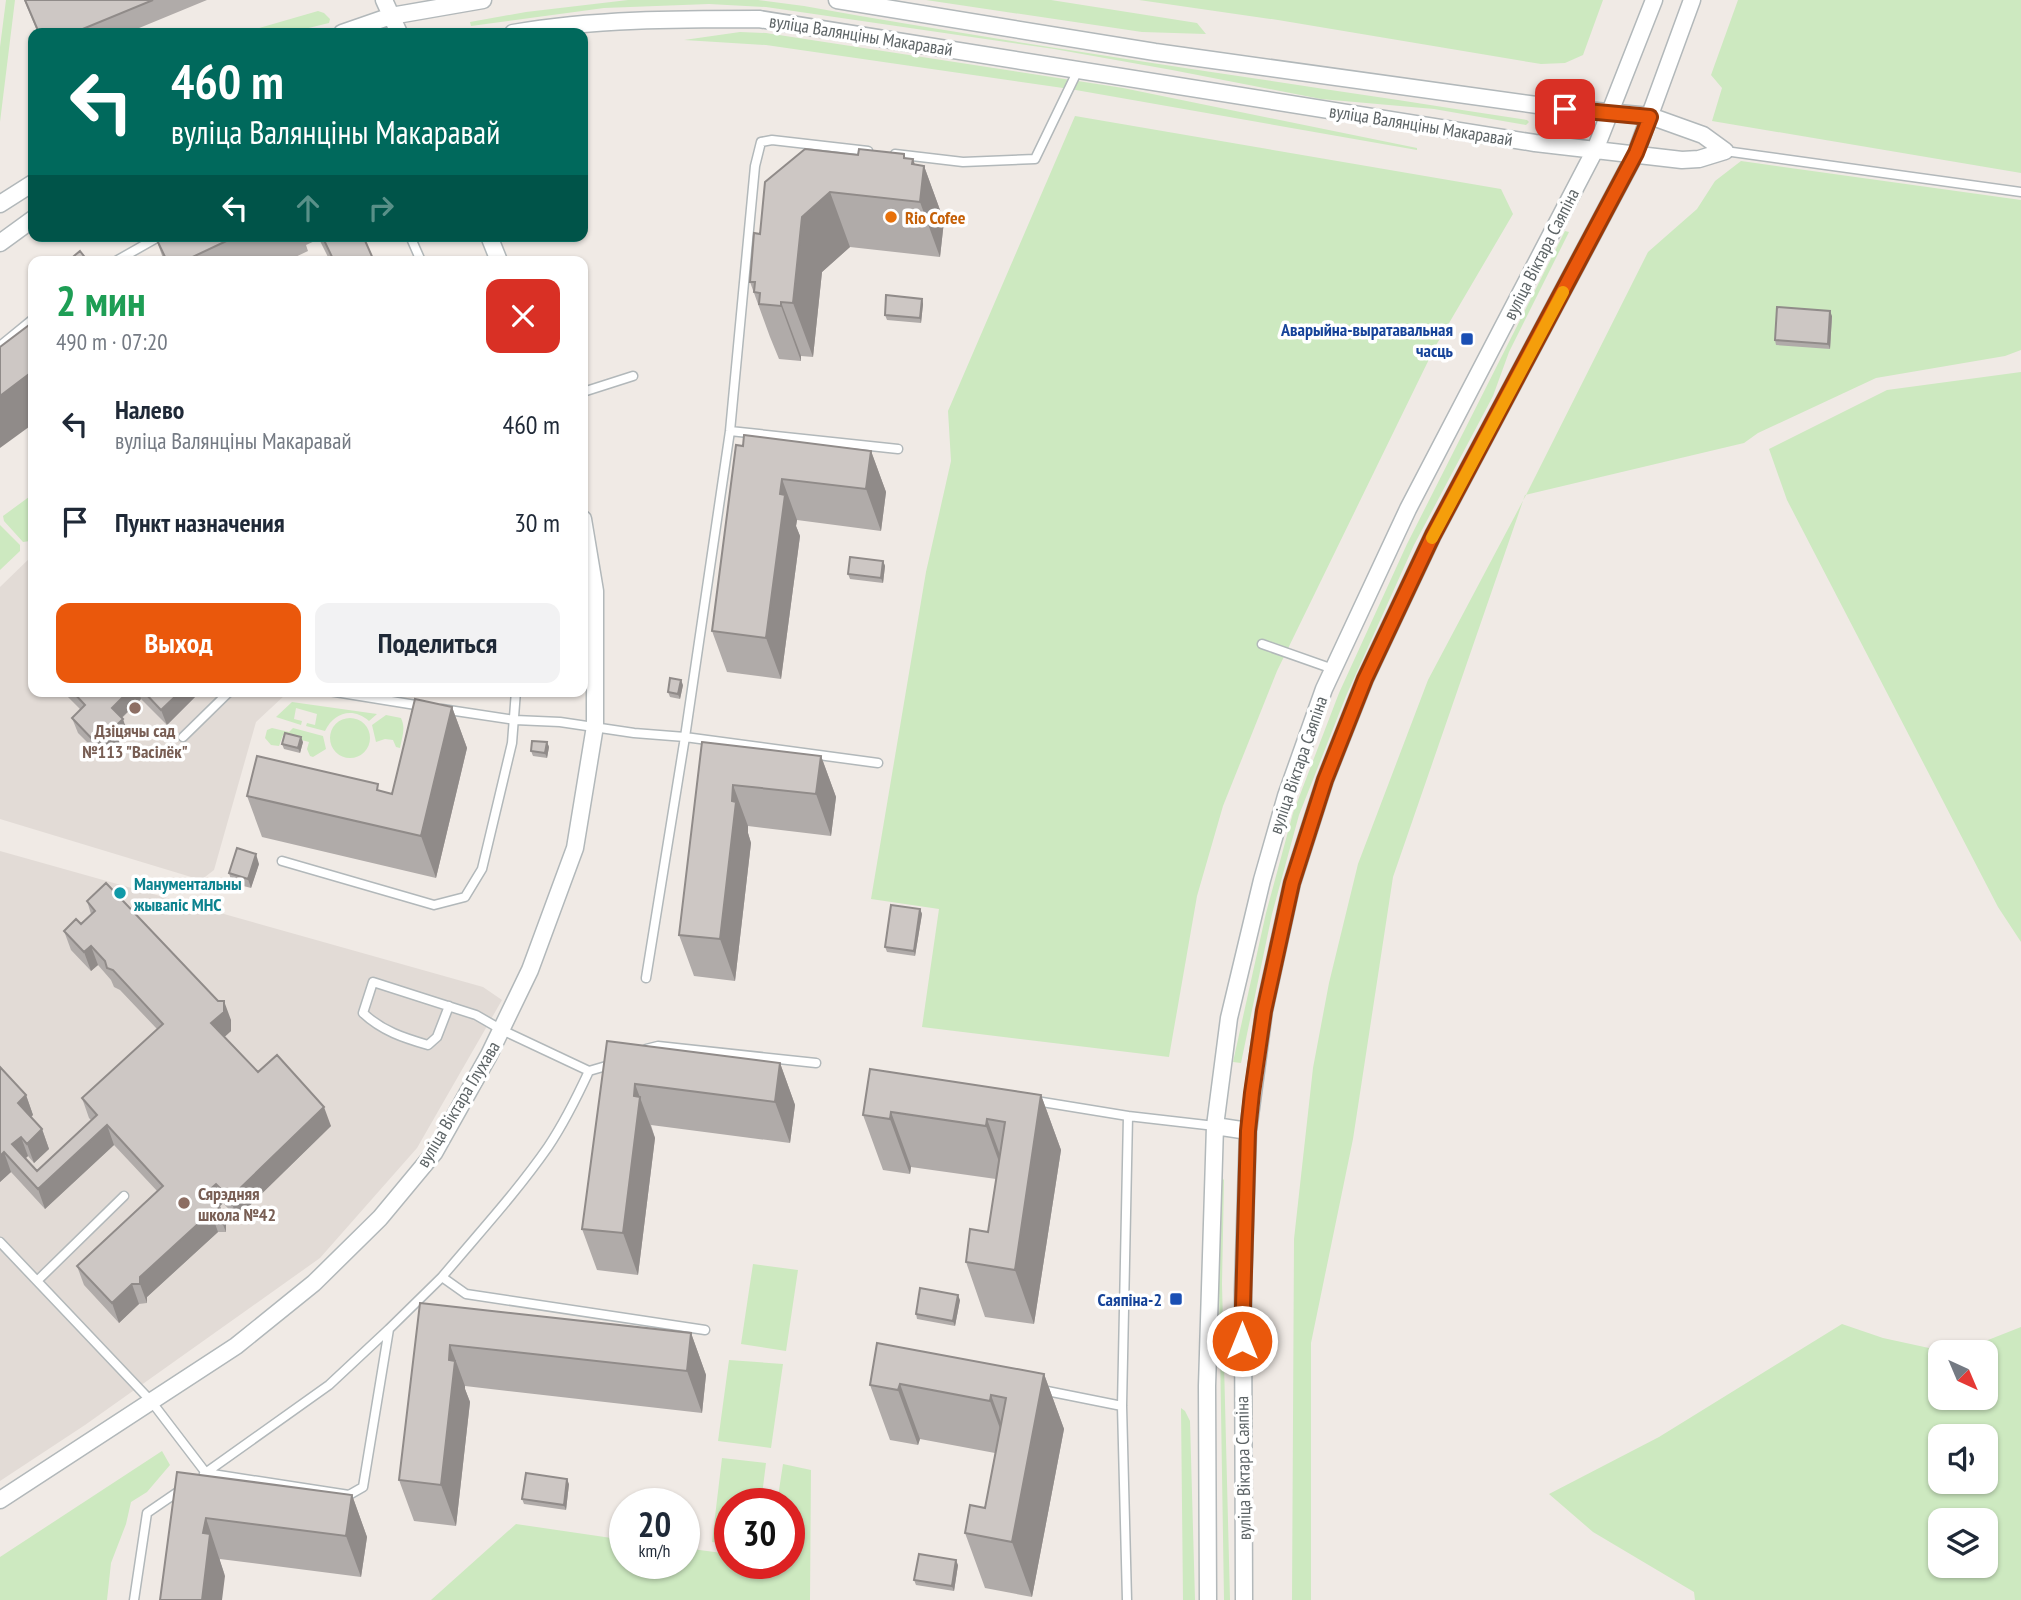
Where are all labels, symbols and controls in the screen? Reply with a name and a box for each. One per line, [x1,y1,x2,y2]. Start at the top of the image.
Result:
street label: вуліца Валянціны Макаравай [768,9,954,61]
text: 460 m [171,49,284,113]
icon: left [56,56,147,147]
pin [1535,79,1595,139]
icon: arrive [1546,90,1584,128]
street label: вуліца Валянціны Макаравай [1328,99,1514,151]
text: вуліца Валянціны Макаравай [171,111,500,153]
street label: вуліца Віктара Саяпіна [1498,185,1584,323]
icon: left [216,189,254,227]
icon: ahead [289,189,327,227]
icon: right [362,189,400,227]
place label: Rio Cofee [905,206,966,229]
marker: Rio Cofee [883,209,899,225]
text: 2 мин [56,273,146,328]
button: close [486,279,560,353]
place label: Аварыйна-выратавальная часць [1280,318,1454,362]
text: 490 m · 07:20 [56,327,168,356]
marker: Аварыйна-выратавальная часць [1459,331,1475,347]
text: Налево [115,393,184,426]
icon: left [56,405,94,443]
text: 460 m [502,408,560,441]
text: вуліца Валянціны Макаравай [115,426,352,455]
icon: arrive [56,503,94,541]
text: Пункт назначения [115,506,285,539]
text: 30 m [514,506,560,539]
button: Выход [56,603,301,683]
button: Поделиться [315,603,560,683]
street label: вуліца Віктара Саяпіна [1264,693,1332,837]
marker: Дзіцячы сад №113 "Васілёк" [127,700,143,716]
place label: Дзіцячы сад №113 "Васілёк" [82,719,188,763]
place label: Манументальны жывапіс МНС [133,872,242,916]
marker: Манументальны жывапіс МНС [112,885,128,901]
street label: вуліца Віктара Глухава [411,1037,505,1171]
place label: Сярэдняя школа №42 [198,1182,276,1226]
marker: Сярэдняя школа №42 [176,1195,192,1211]
place label: Саяпіна-2 [1097,1288,1162,1311]
marker: Саяпіна-2 [1168,1291,1184,1307]
position arrow [1205,1304,1279,1378]
north arrow [1928,1340,1998,1410]
map controls [1928,1340,1998,1578]
street label: вуліца Віктара Саяпіна [1230,1396,1256,1540]
button: sound [1928,1424,1998,1494]
speed limit sign: 30 [714,1488,805,1579]
text: 20 [638,1501,671,1547]
button: layers [1928,1508,1998,1578]
text: km/h [639,1539,670,1562]

